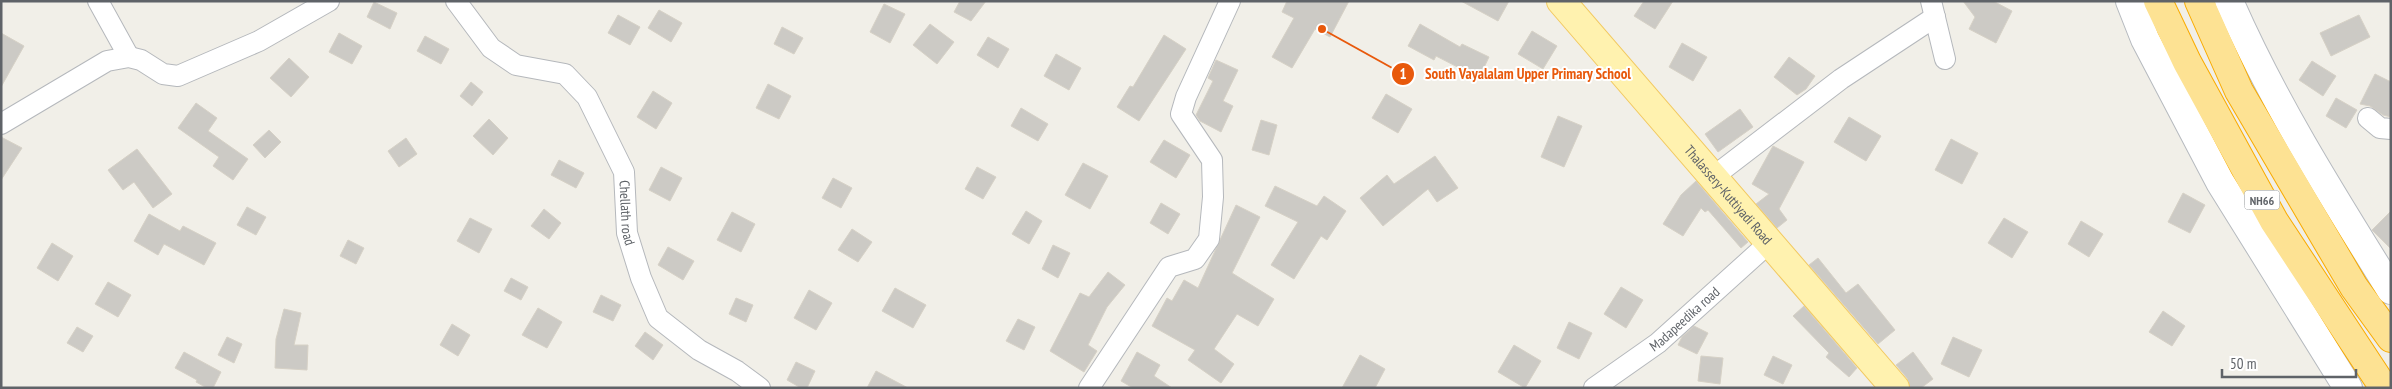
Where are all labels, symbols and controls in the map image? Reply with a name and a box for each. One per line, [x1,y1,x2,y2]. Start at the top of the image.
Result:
callout: South Vayalalam Upper Primary School [1390,59,1642,89]
text: 1 [1399,64,1407,83]
text: South Vayalalam Upper Primary School [1425,64,1631,83]
street label: Thalassery-Kuttiyadi Road [1680,141,1776,248]
street label: Chellath road [615,180,639,247]
road number: NH66 [2244,190,2280,210]
street label: Madapeedika road [1646,283,1723,355]
scale bar [2222,346,2356,378]
text: 50 m [2230,354,2256,373]

